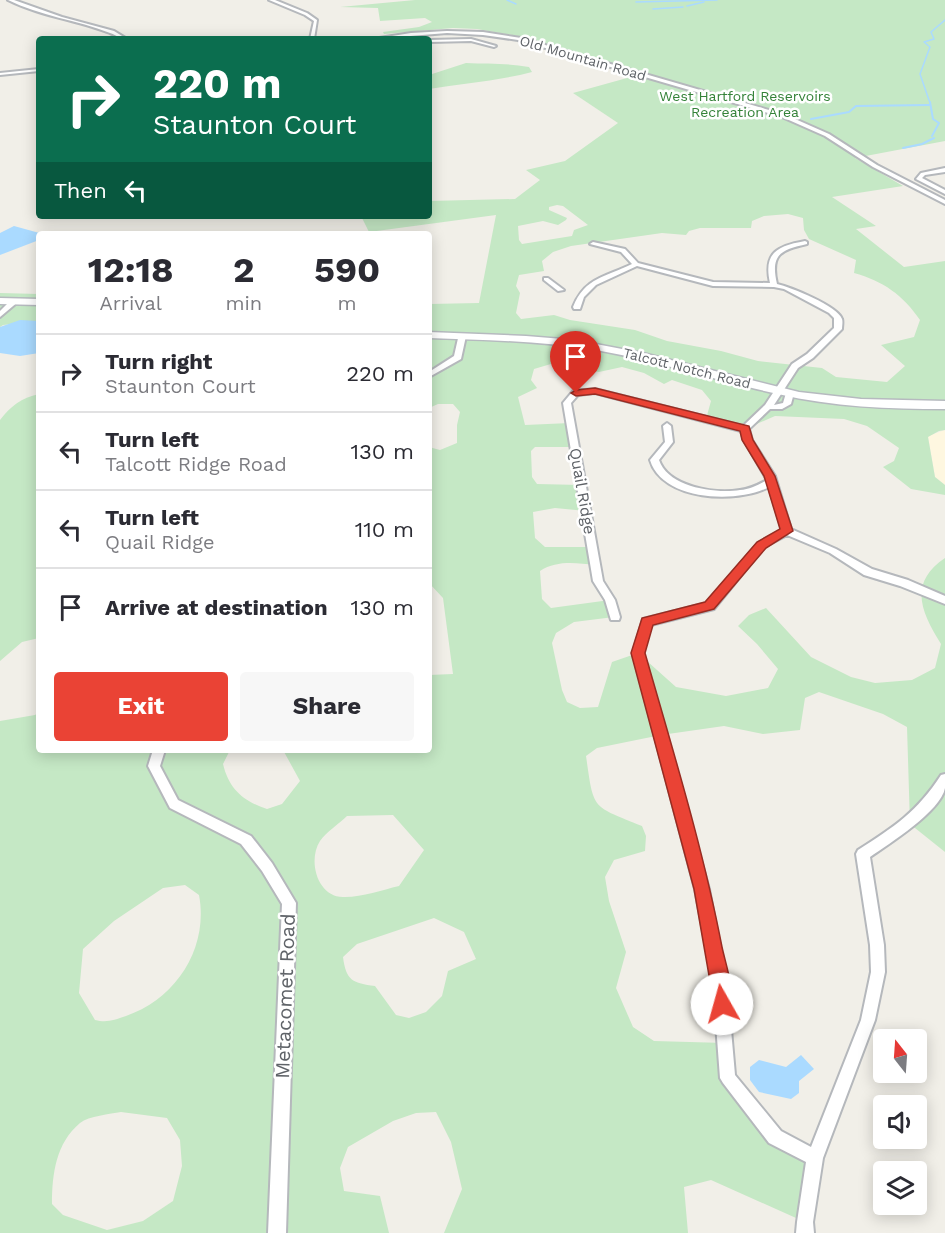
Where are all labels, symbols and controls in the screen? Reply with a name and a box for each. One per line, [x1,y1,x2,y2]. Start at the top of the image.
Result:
street label: Old Mountain Road [518,32,648,84]
text: 220 m [153,59,282,108]
icon: right [54,60,132,138]
park label: West Hartford Reservoirs Recreation Area [659,88,831,120]
text: Staunton Court [153,109,356,141]
icon: left [119,174,152,207]
text: Then [54,178,107,203]
text: 12:18 [88,249,174,291]
text: 2 [233,249,255,291]
text: 590 [314,249,380,291]
text: Arrival [99,291,162,315]
text: min [225,291,262,315]
text: m [338,291,357,315]
pin [550,331,601,393]
icon: arrive [559,340,592,373]
street label: Talcott Notch Road [622,344,752,392]
text: Turn right [105,349,212,374]
icon: right [54,357,87,390]
text: 220 m [346,361,414,386]
text: Staunton Court [105,374,256,398]
text: Turn left [105,427,199,452]
icon: left [54,435,87,468]
text: 130 m [350,439,414,464]
street label: Quail Ridge [566,446,599,536]
text: Talcott Ridge Road [105,452,287,476]
text: Turn left [105,505,199,530]
icon: left [54,513,87,546]
text: 110 m [355,517,414,542]
text: Quail Ridge [105,530,214,554]
icon: arrive [54,591,87,624]
text: Arrive at destination [105,595,328,620]
text: 130 m [350,595,414,620]
button: Exit [54,672,228,741]
button: Share [240,672,414,741]
street label: Metacomet Road [270,913,300,1079]
position arrow [690,972,754,1036]
north arrow [873,1029,927,1083]
map controls [873,1029,927,1215]
button: sound [873,1095,927,1149]
button: layers [873,1161,927,1215]

